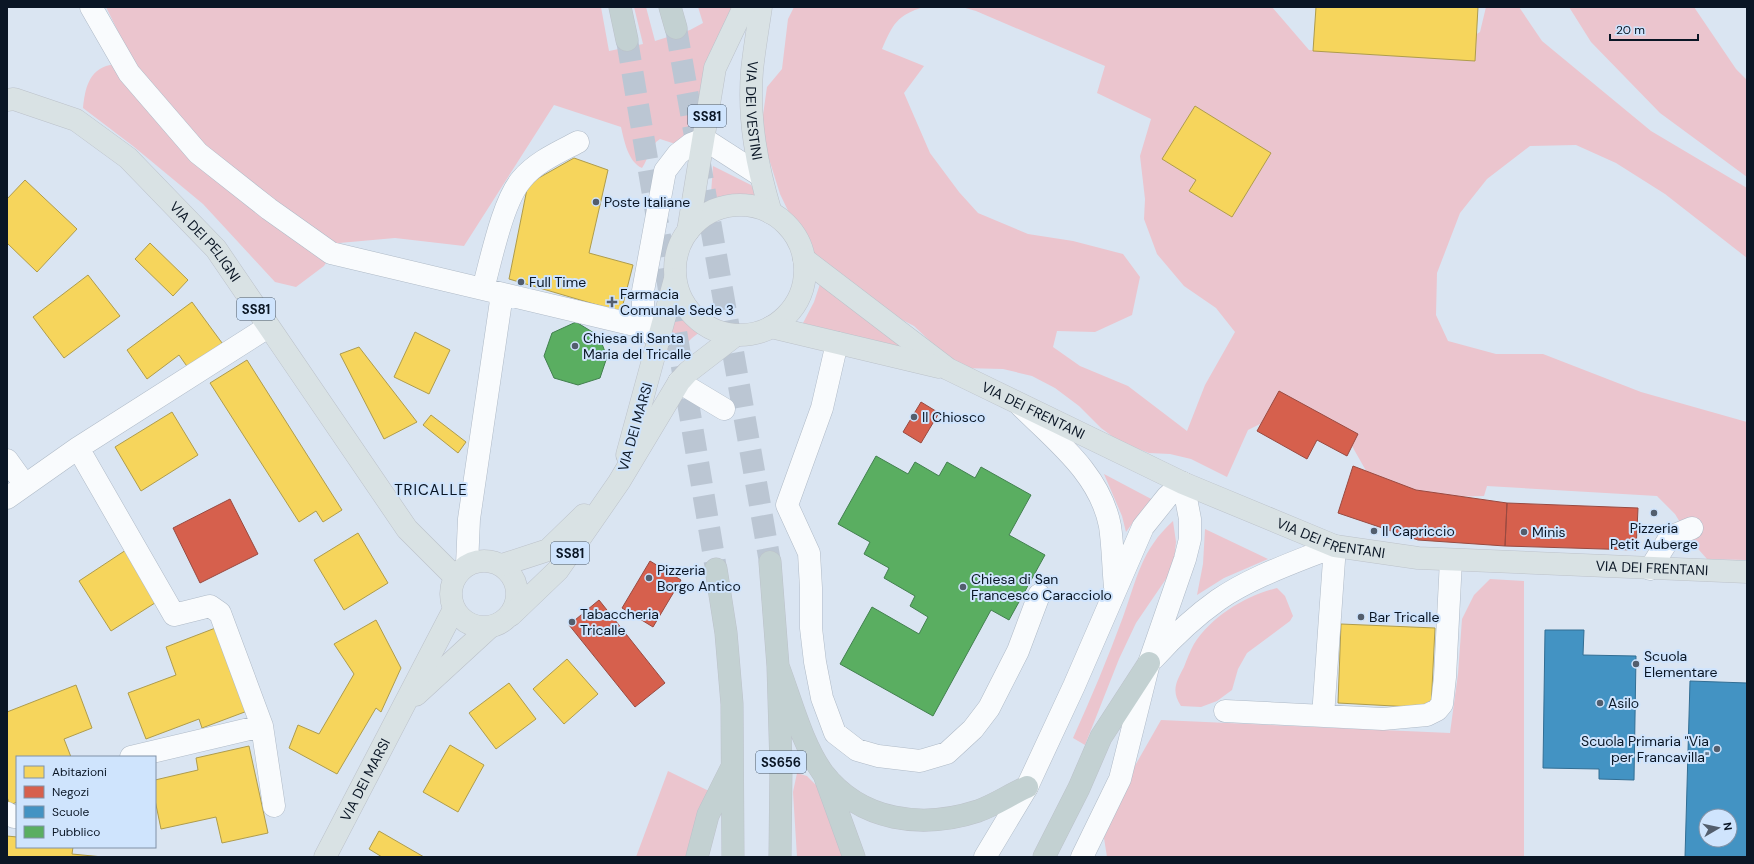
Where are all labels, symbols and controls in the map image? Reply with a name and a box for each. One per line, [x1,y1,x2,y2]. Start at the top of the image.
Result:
scale bar [1610,16,1698,42]
text: 20 m [1616,22,1645,38]
street label: VIA DEI VESTINI [742,60,766,161]
road number: SS81 [688,105,726,127]
place label: Poste Italiane [604,193,690,211]
marker: Poste Italiane [591,197,601,207]
street label: VIA DEI PELIGNI [166,198,245,285]
place label: Full Time [529,273,586,291]
marker: Full Time [516,277,526,287]
place label: Farmacia Comunale Sede 3 [620,285,734,319]
marker: Farmacia Comunale Sede 3 [607,297,617,307]
road number: SS81 [237,298,275,320]
place label: Chiesa di Santa Maria del Tricalle [583,329,691,363]
marker: Chiesa di Santa Maria del Tricalle [570,341,580,351]
street label: VIA DEI FRENTANI [979,378,1088,443]
street label: VIA DEI MARSI [614,381,656,473]
place label: Il Chiosco [922,408,985,426]
marker: Il Chiosco [909,412,919,422]
district label: TRICALLE [394,480,468,500]
marker: Pizzeria Petit Auberge [1649,508,1659,518]
street label: VIA DEI FRENTANI [1274,514,1386,562]
place label: Pizzeria Petit Auberge [1610,519,1698,553]
place label: Il Capriccio [1382,522,1455,540]
place label: Minis [1532,523,1566,541]
marker: Il Capriccio [1369,526,1379,536]
marker: Minis [1519,527,1529,537]
road number: SS81 [551,542,589,564]
street label: VIA DEI FRENTANI [1595,557,1709,579]
place label: Pizzeria Borgo Antico [657,561,741,595]
place label: Chiesa di San Francesco Caracciolo [971,570,1112,604]
marker: Pizzeria Borgo Antico [644,573,654,583]
marker: Chiesa di San Francesco Caracciolo [958,582,968,592]
place label: Tabaccheria Tricalle [580,605,659,639]
place label: Bar Tricalle [1369,608,1439,626]
marker: Bar Tricalle [1356,612,1366,622]
marker: Tabaccheria Tricalle [567,617,577,627]
place label: Scuola Elementare [1644,647,1717,681]
marker: Scuola Elementare [1631,659,1641,669]
place label: Asilo [1608,694,1639,712]
marker: Asilo [1595,698,1605,708]
place label: Scuola Primaria "Via per Francavilla" [1581,732,1709,766]
street label: VIA DEI MARSI [336,735,394,824]
marker: Scuola Primaria "Via per Francavilla" [1712,744,1722,754]
road number: SS656 [756,751,806,773]
legend [16,756,156,848]
text: Abitazioni [52,764,107,780]
text: Negozi [52,784,89,800]
text: Scuole [52,804,89,820]
north arrow [1698,808,1738,848]
text: N [1720,821,1735,831]
text: Pubblico [52,824,100,840]

